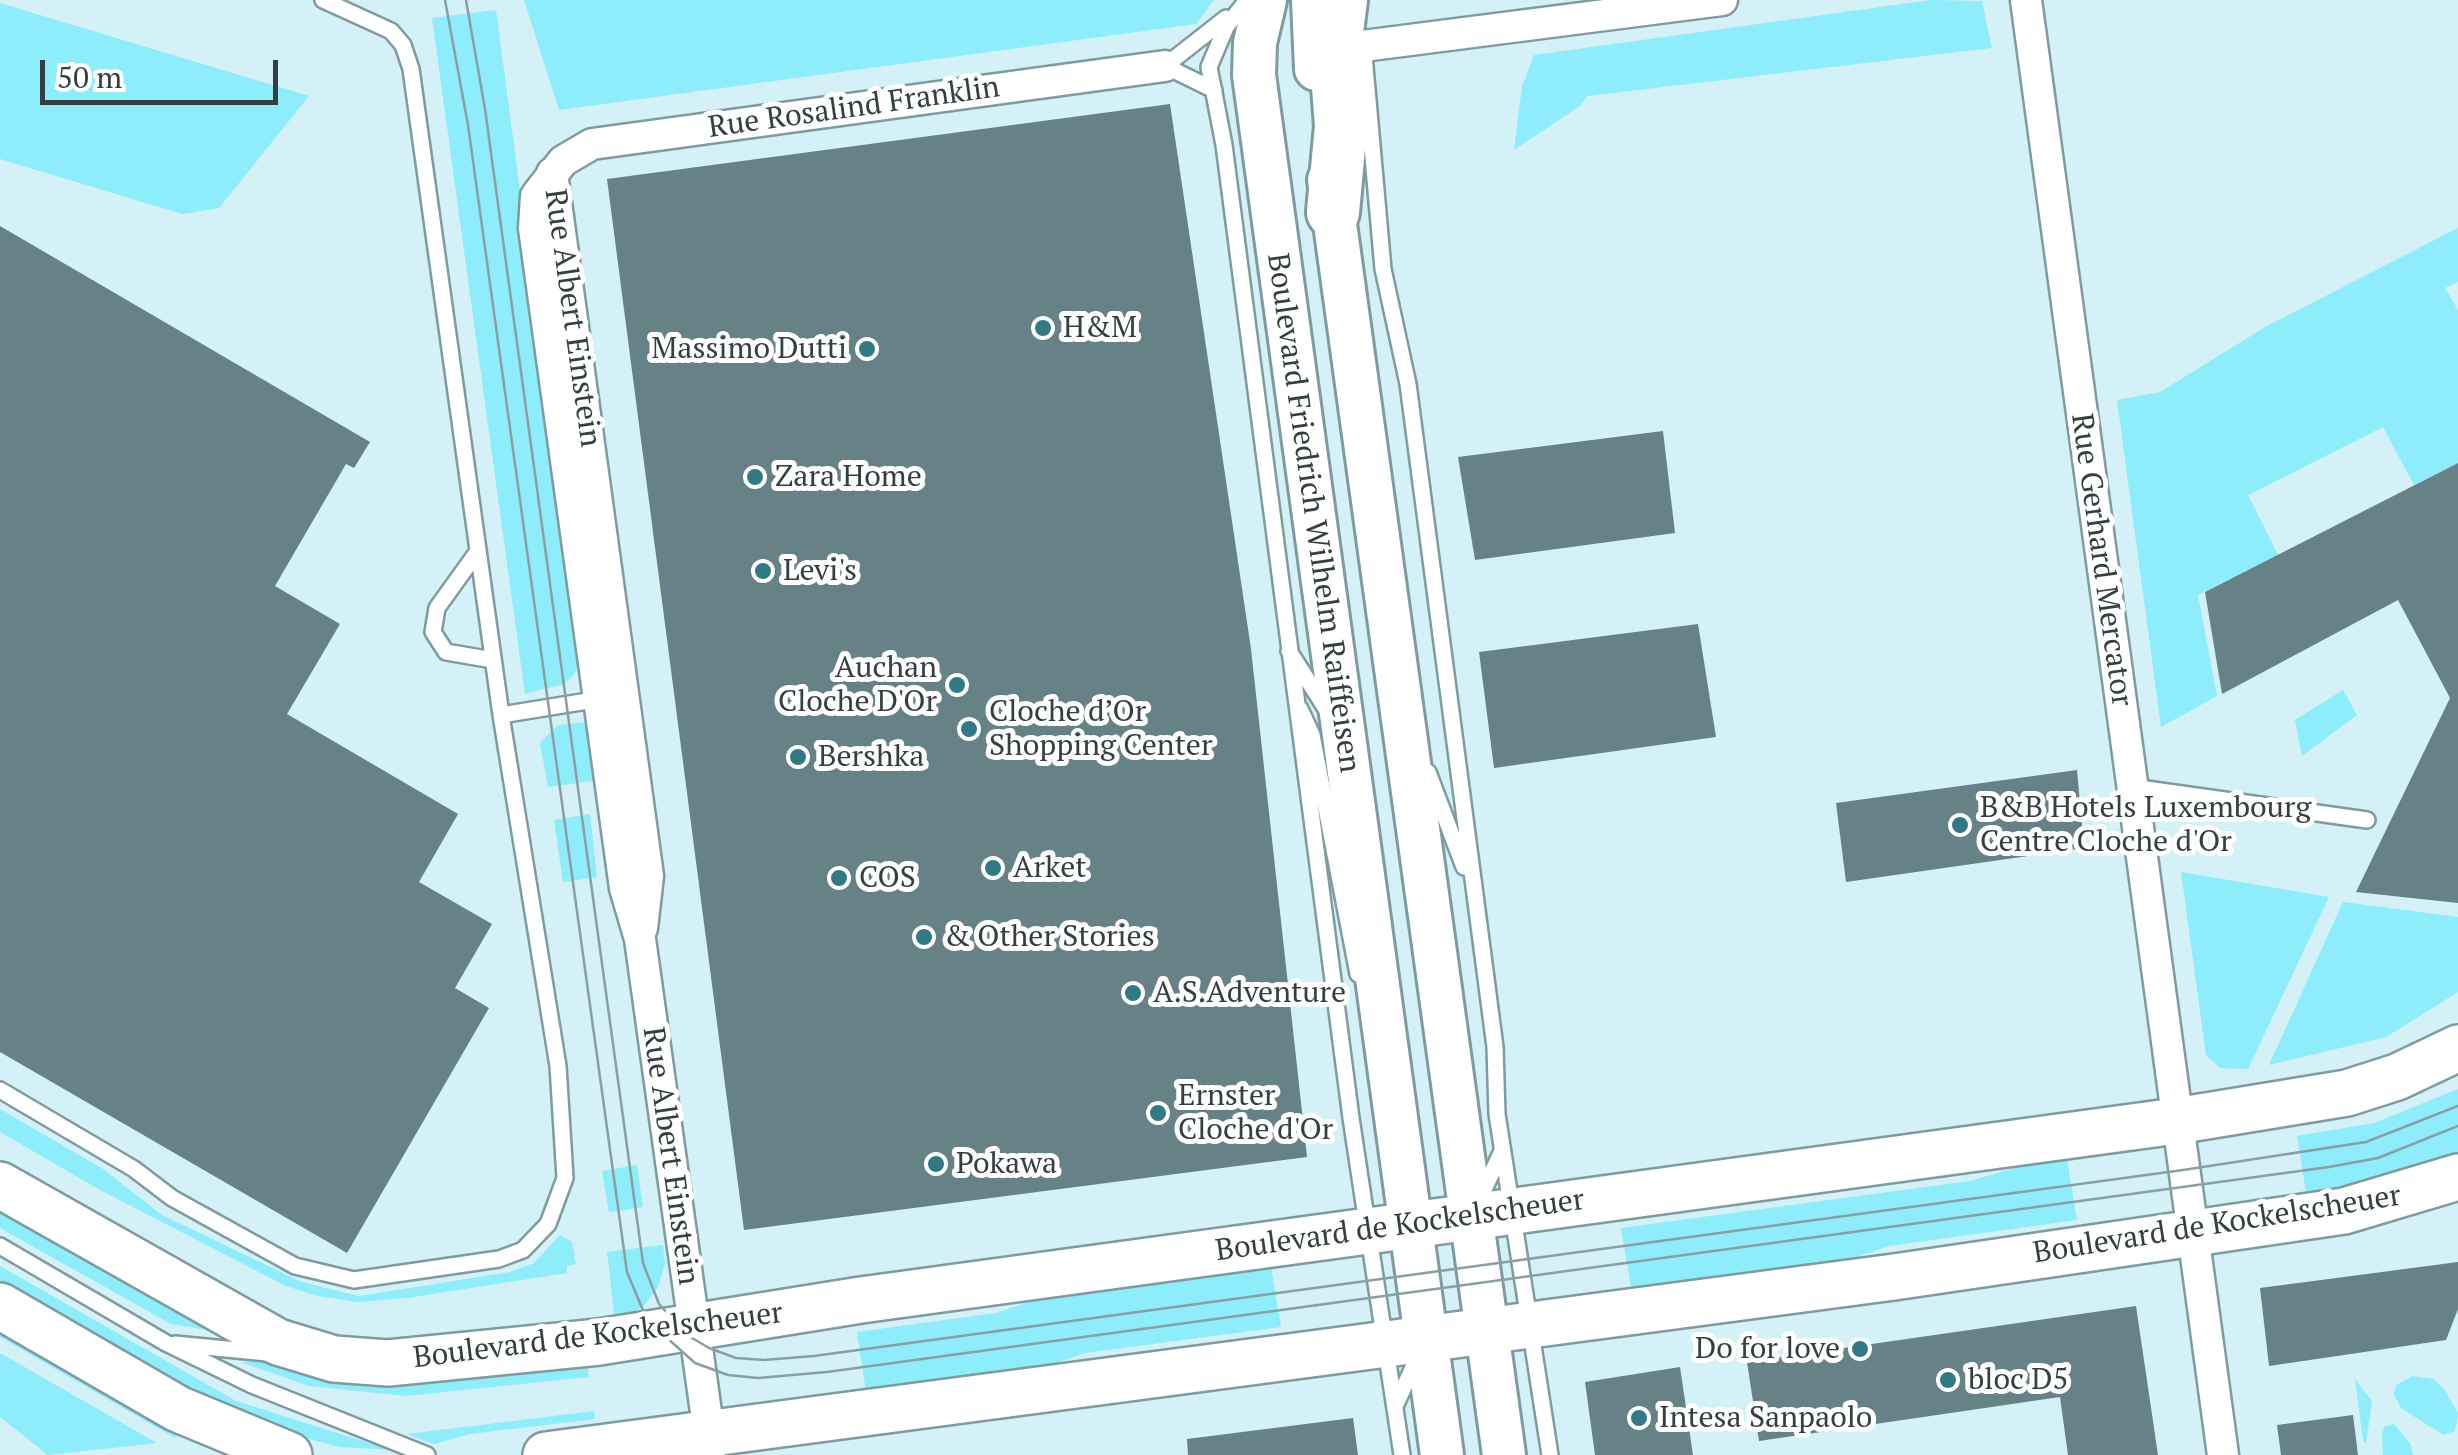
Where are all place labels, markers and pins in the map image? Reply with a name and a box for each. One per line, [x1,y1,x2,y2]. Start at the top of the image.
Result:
place label: H&M [1063,310,1137,346]
marker: H&M [1032,317,1054,339]
place label: Massimo Dutti [651,331,847,367]
marker: Massimo Dutti [856,338,878,360]
place label: Zara Home [775,459,922,495]
marker: Zara Home [744,466,766,488]
place label: Levi's [783,553,857,589]
marker: Levi's [752,560,774,582]
place label: Auchan Cloche D'Or [778,650,937,720]
marker: Auchan Cloche D'Or [946,674,968,696]
place label: Cloche d’Or Shopping Center [989,694,1212,764]
marker: Cloche d’Or Shopping Center [958,718,980,740]
place label: Bershka [818,739,924,775]
marker: Bershka [787,746,809,768]
place label: B&B Hotels Luxembourg Centre Cloche d'Or [1980,790,2311,860]
marker: B&B Hotels Luxembourg Centre Cloche d'Or [1949,814,1971,836]
place label: Arket [1013,850,1086,886]
marker: Arket [982,857,1004,879]
place label: COS [859,860,916,896]
marker: COS [828,867,850,889]
place label: & Other Stories [944,919,1155,955]
marker: & Other Stories [913,926,935,948]
place label: A.S.Adventure [1153,975,1346,1011]
marker: A.S.Adventure [1122,982,1144,1004]
place label: Ernster Cloche d'Or [1178,1078,1333,1148]
marker: Ernster Cloche d'Or [1147,1102,1169,1124]
place label: Pokawa [956,1146,1057,1182]
marker: Pokawa [925,1153,947,1175]
place label: Do for love [1695,1331,1840,1367]
marker: Do for love [1849,1338,1871,1360]
place label: bloc D5 [1968,1362,2068,1398]
marker: bloc D5 [1937,1369,1959,1391]
place label: Intesa Sanpaolo [1659,1400,1872,1436]
marker: Intesa Sanpaolo [1628,1407,1650,1429]

